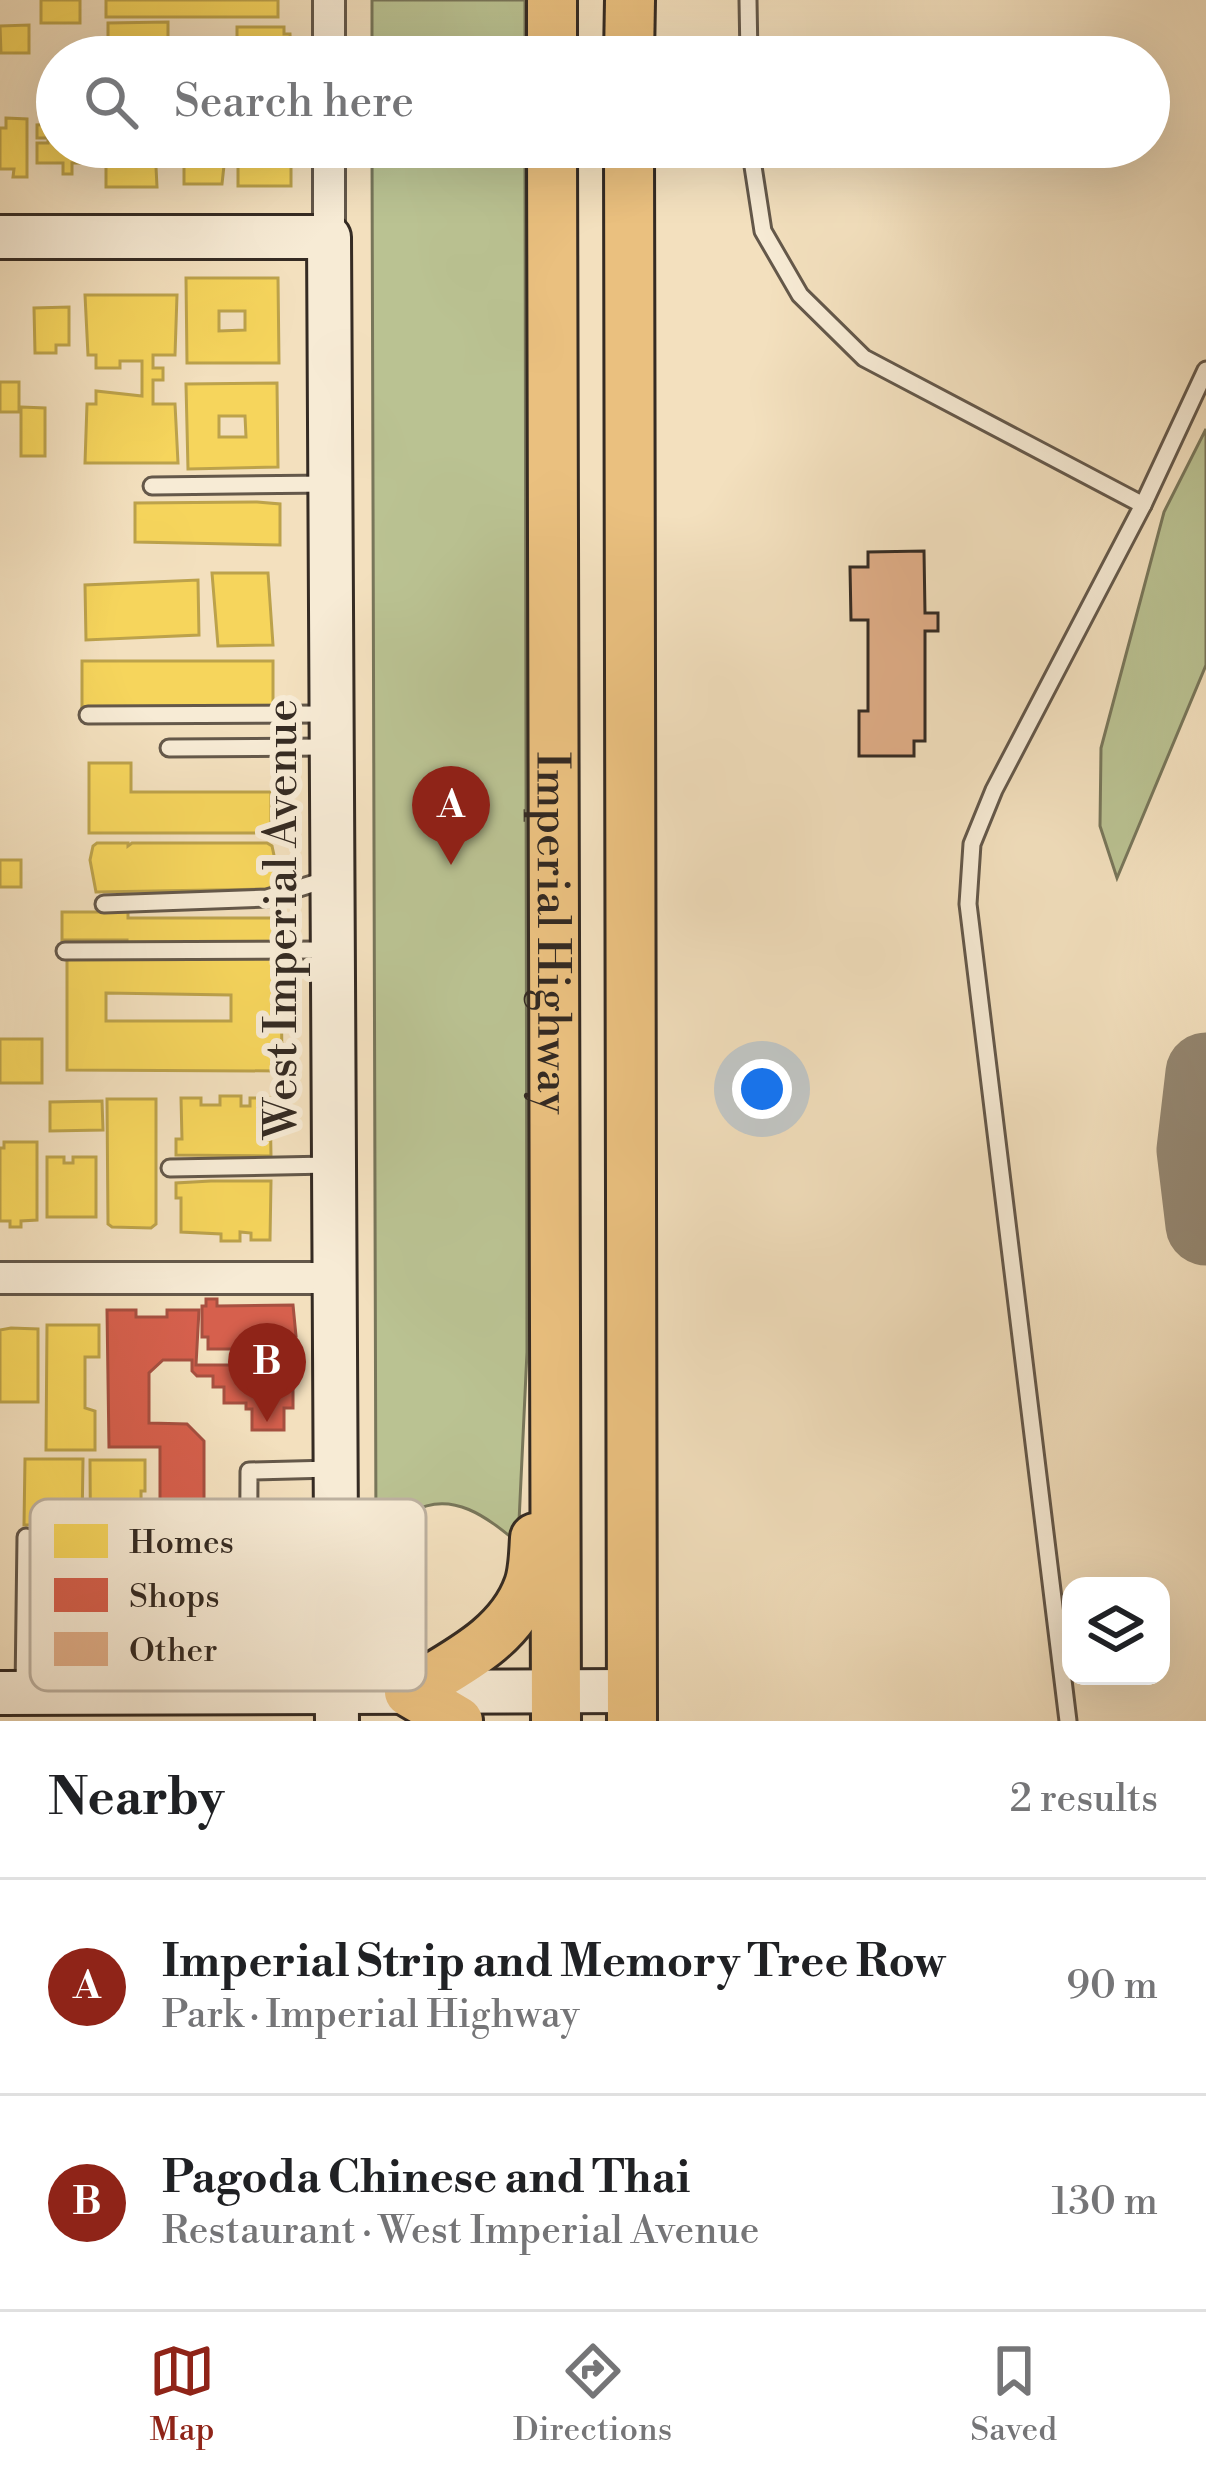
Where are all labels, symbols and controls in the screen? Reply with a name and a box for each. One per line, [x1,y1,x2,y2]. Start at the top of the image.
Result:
search box [36,36,1170,168]
icon: search [78,69,144,135]
text: Search here [174,74,414,131]
street label: West Imperial Avenue [254,699,311,1141]
street label: Imperial Highway [523,752,580,1115]
pin: A [412,766,490,865]
your location [732,1059,792,1119]
pin: B [228,1323,306,1422]
legend [30,1499,426,1691]
text: Homes [129,1523,234,1564]
text: Shops [129,1577,220,1618]
map controls [1062,1577,1170,1685]
button: layers [1062,1577,1170,1685]
text: Other [129,1631,217,1672]
text: Nearby [48,1767,224,1831]
text: 2 results [1010,1775,1158,1824]
text: Imperial Strip and Memory Tree Row [162,1934,945,1991]
text: A [73,1962,101,2011]
text: 90 m [1066,1962,1158,2011]
text: Park · Imperial Highway [162,1991,579,2040]
text: Pagoda Chinese and Thai [162,2150,690,2207]
text: B [72,2178,102,2227]
text: 130 m [1052,2178,1158,2227]
text: Restaurant · West Imperial Avenue [162,2207,759,2256]
tab: Map [149,2338,215,2451]
tab: Directions [513,2338,672,2451]
tab: Saved [970,2338,1057,2451]

